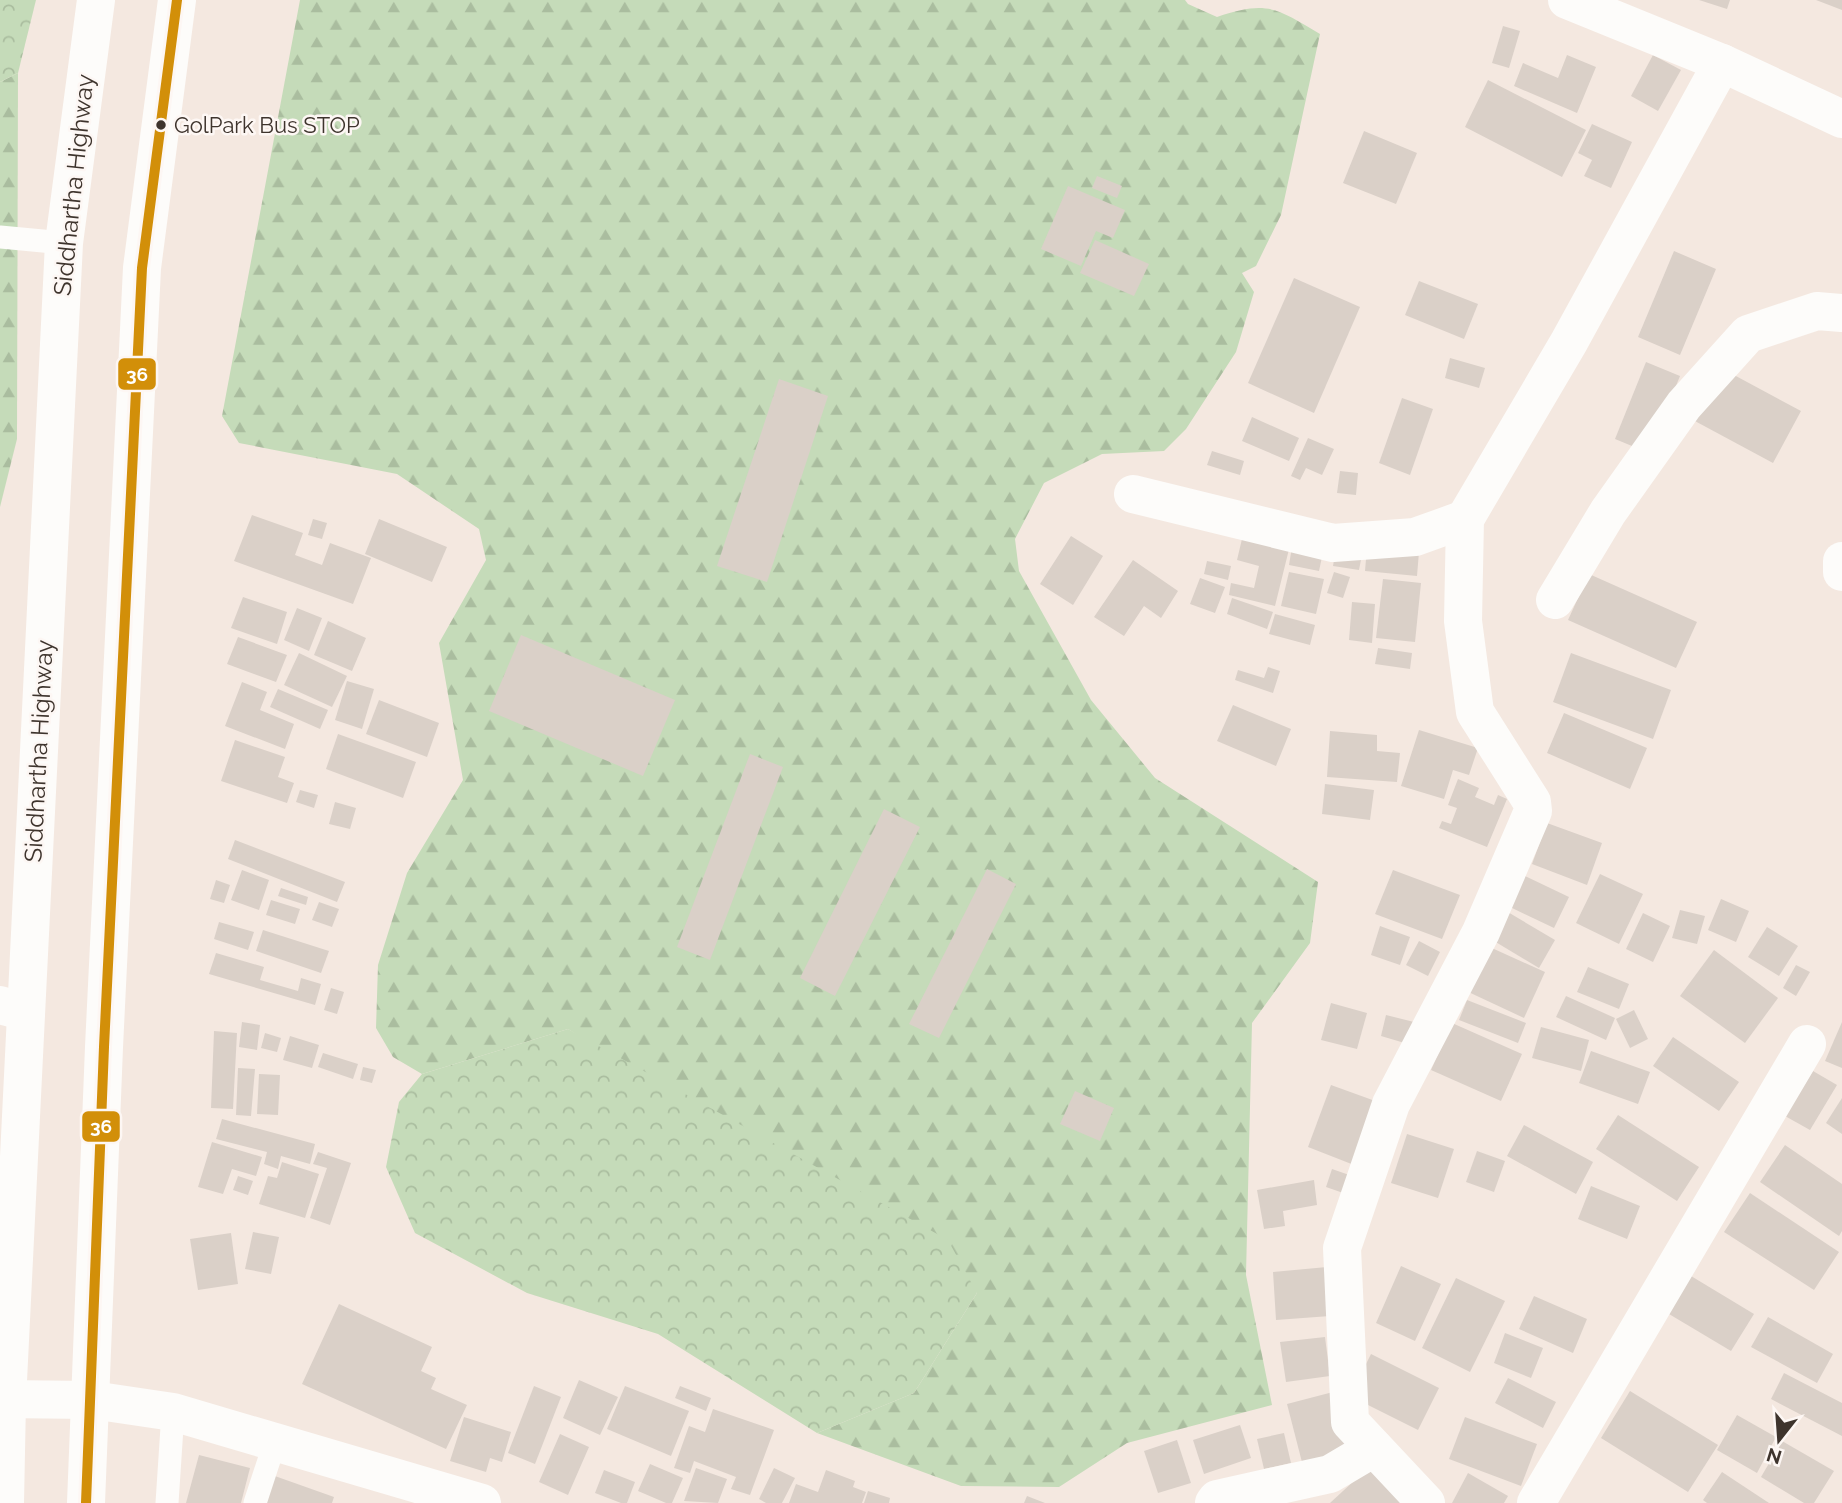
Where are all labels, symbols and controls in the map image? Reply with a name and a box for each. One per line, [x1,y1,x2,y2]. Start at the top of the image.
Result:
street label: Siddhartha Highway [47,73,100,297]
place label: GolPark Bus STOP [174,112,360,138]
marker: GolPark Bus STOP [154,118,168,132]
line badge: 36 [117,357,157,391]
text: 36 [126,363,148,385]
street label: Siddhartha Highway [18,639,59,863]
line badge: 36 [81,1110,121,1143]
text: 36 [90,1115,112,1137]
north arrow [1744,1405,1814,1475]
text: N [1764,1444,1784,1469]

